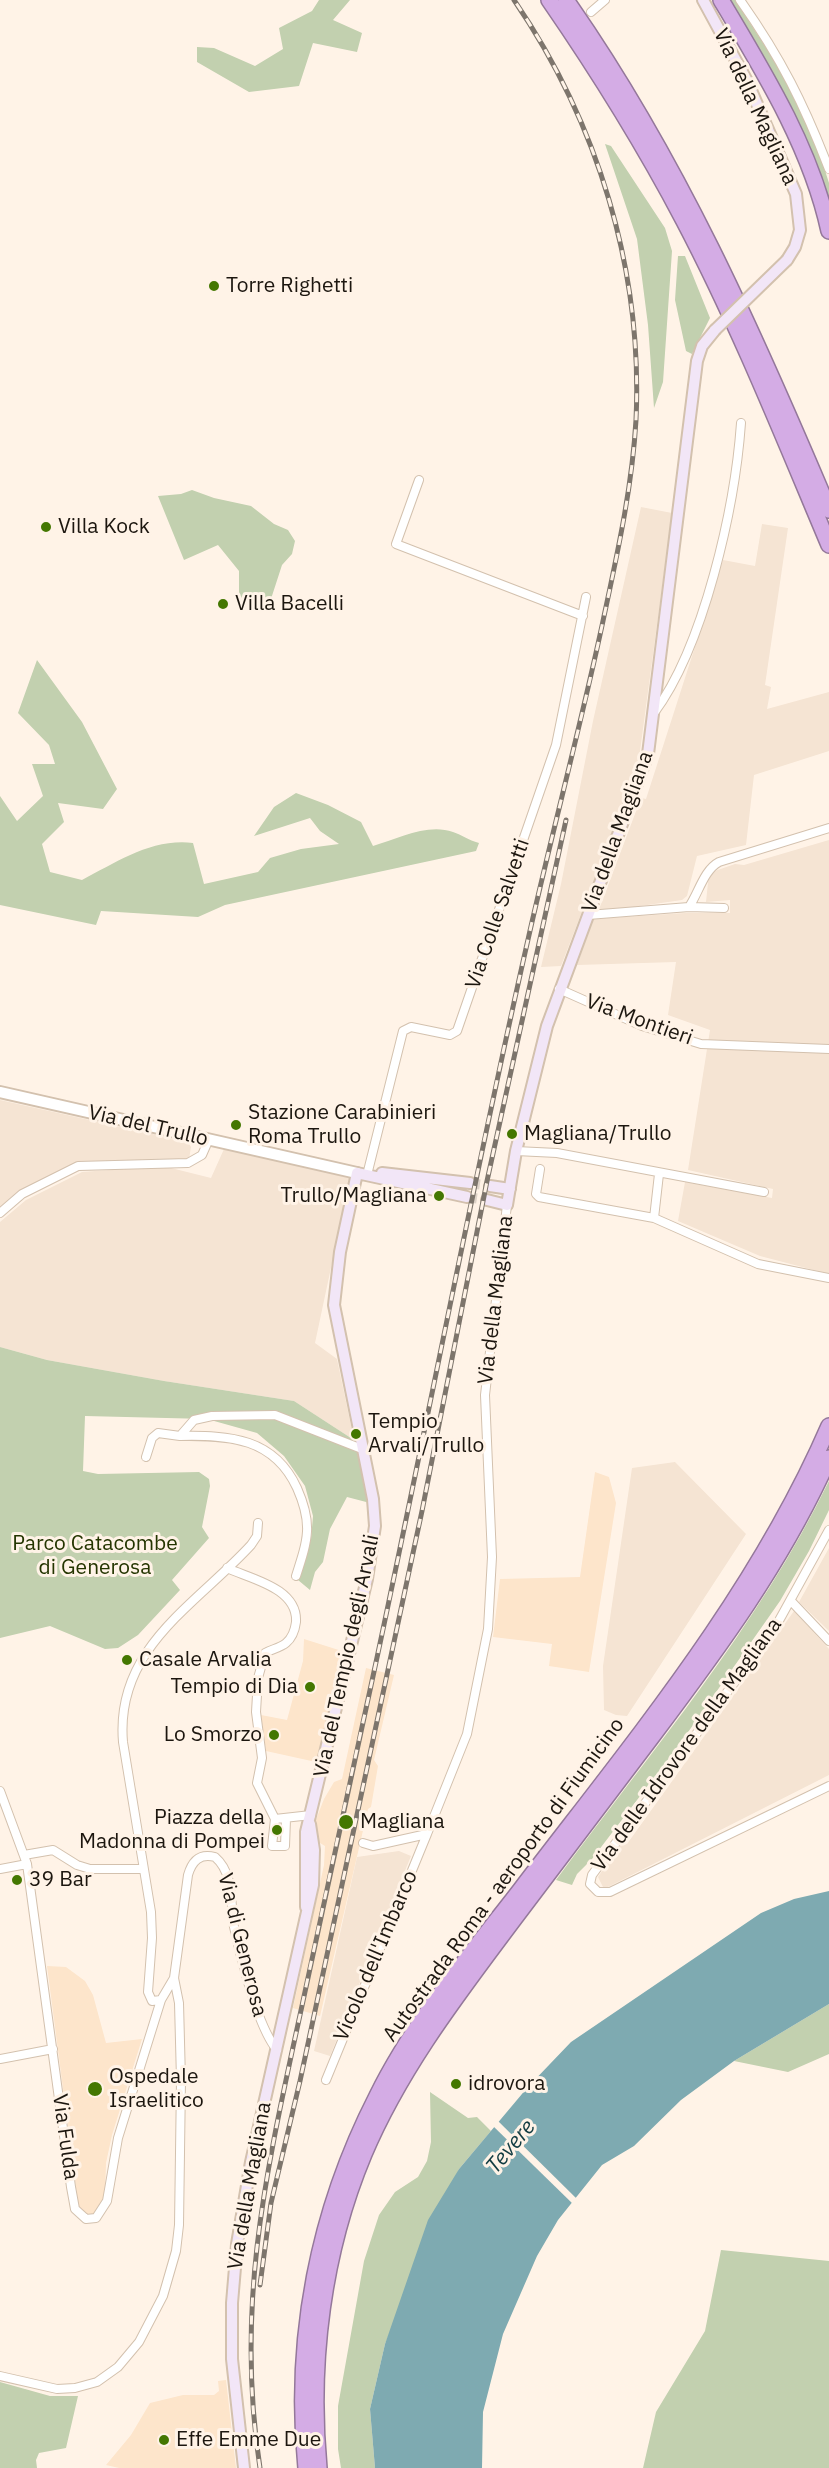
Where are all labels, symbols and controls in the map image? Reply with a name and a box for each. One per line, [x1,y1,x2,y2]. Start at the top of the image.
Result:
street label: Via della Magliana [708,25,802,189]
place label: Torre Righetti [226,273,353,299]
marker: Torre Righetti [207,279,221,293]
place label: Villa Kock [58,514,150,540]
marker: Villa Kock [39,520,53,534]
place label: Villa Bacelli [235,591,344,617]
marker: Villa Bacelli [216,597,230,611]
street label: Via della Magliana [577,748,659,916]
street label: Via Colle Salvetti [460,836,536,992]
street label: Via Montieri [582,989,696,1051]
street label: Via del Trullo [86,1100,210,1152]
place label: Stazione Carabinieri Roma Trullo [248,1100,436,1150]
marker: Stazione Carabinieri Roma Trullo [229,1118,243,1132]
place label: Magliana/Trullo [524,1121,672,1147]
marker: Magliana/Trullo [505,1127,519,1141]
place label: Trullo/Magliana [281,1183,427,1209]
marker: Trullo/Magliana [432,1189,446,1203]
street label: Via della Magliana [473,1214,519,1386]
place label: Tempio Arvali/Trullo [368,1409,484,1459]
marker: Tempio Arvali/Trullo [349,1427,363,1441]
park label: Parco Catacombe di Generosa [12,1531,178,1581]
street label: Via del Tempio degli Arvali [309,1532,385,1780]
street label: Via delle Idrovore della Magliana [587,1613,787,1877]
place label: Casale Arvalia [139,1647,272,1673]
marker: Casale Arvalia [120,1653,134,1667]
place label: Tempio di Dia [170,1674,298,1700]
marker: Tempio di Dia [303,1680,317,1694]
street label: Autostrada Roma - aeroporto di Fiumicino [378,1713,630,2047]
place label: Lo Smorzo [164,1722,262,1748]
marker: Lo Smorzo [267,1728,281,1742]
place label: Piazza della Madonna di Pompei [79,1805,265,1855]
place label: Magliana [360,1809,445,1835]
marker: Magliana [337,1813,355,1831]
marker: Piazza della Madonna di Pompei [270,1823,284,1837]
place label: 39 Bar [29,1867,92,1893]
street label: Vicolo dell'Imbarco [329,1867,423,2045]
street label: Via di Generosa [212,1871,272,2019]
marker: 39 Bar [10,1873,24,1887]
place label: Ospedale Israelitico [109,2064,204,2114]
place label: idrovora [468,2071,545,2097]
marker: idrovora [449,2077,463,2091]
marker: Ospedale Israelitico [86,2080,104,2098]
street label: Via Fulda [47,2092,83,2182]
street label: Via della Magliana [223,2100,277,2272]
water label: Tevere [481,2114,541,2180]
place label: Effe Emme Due [176,2427,321,2453]
marker: Effe Emme Due [157,2433,171,2447]

